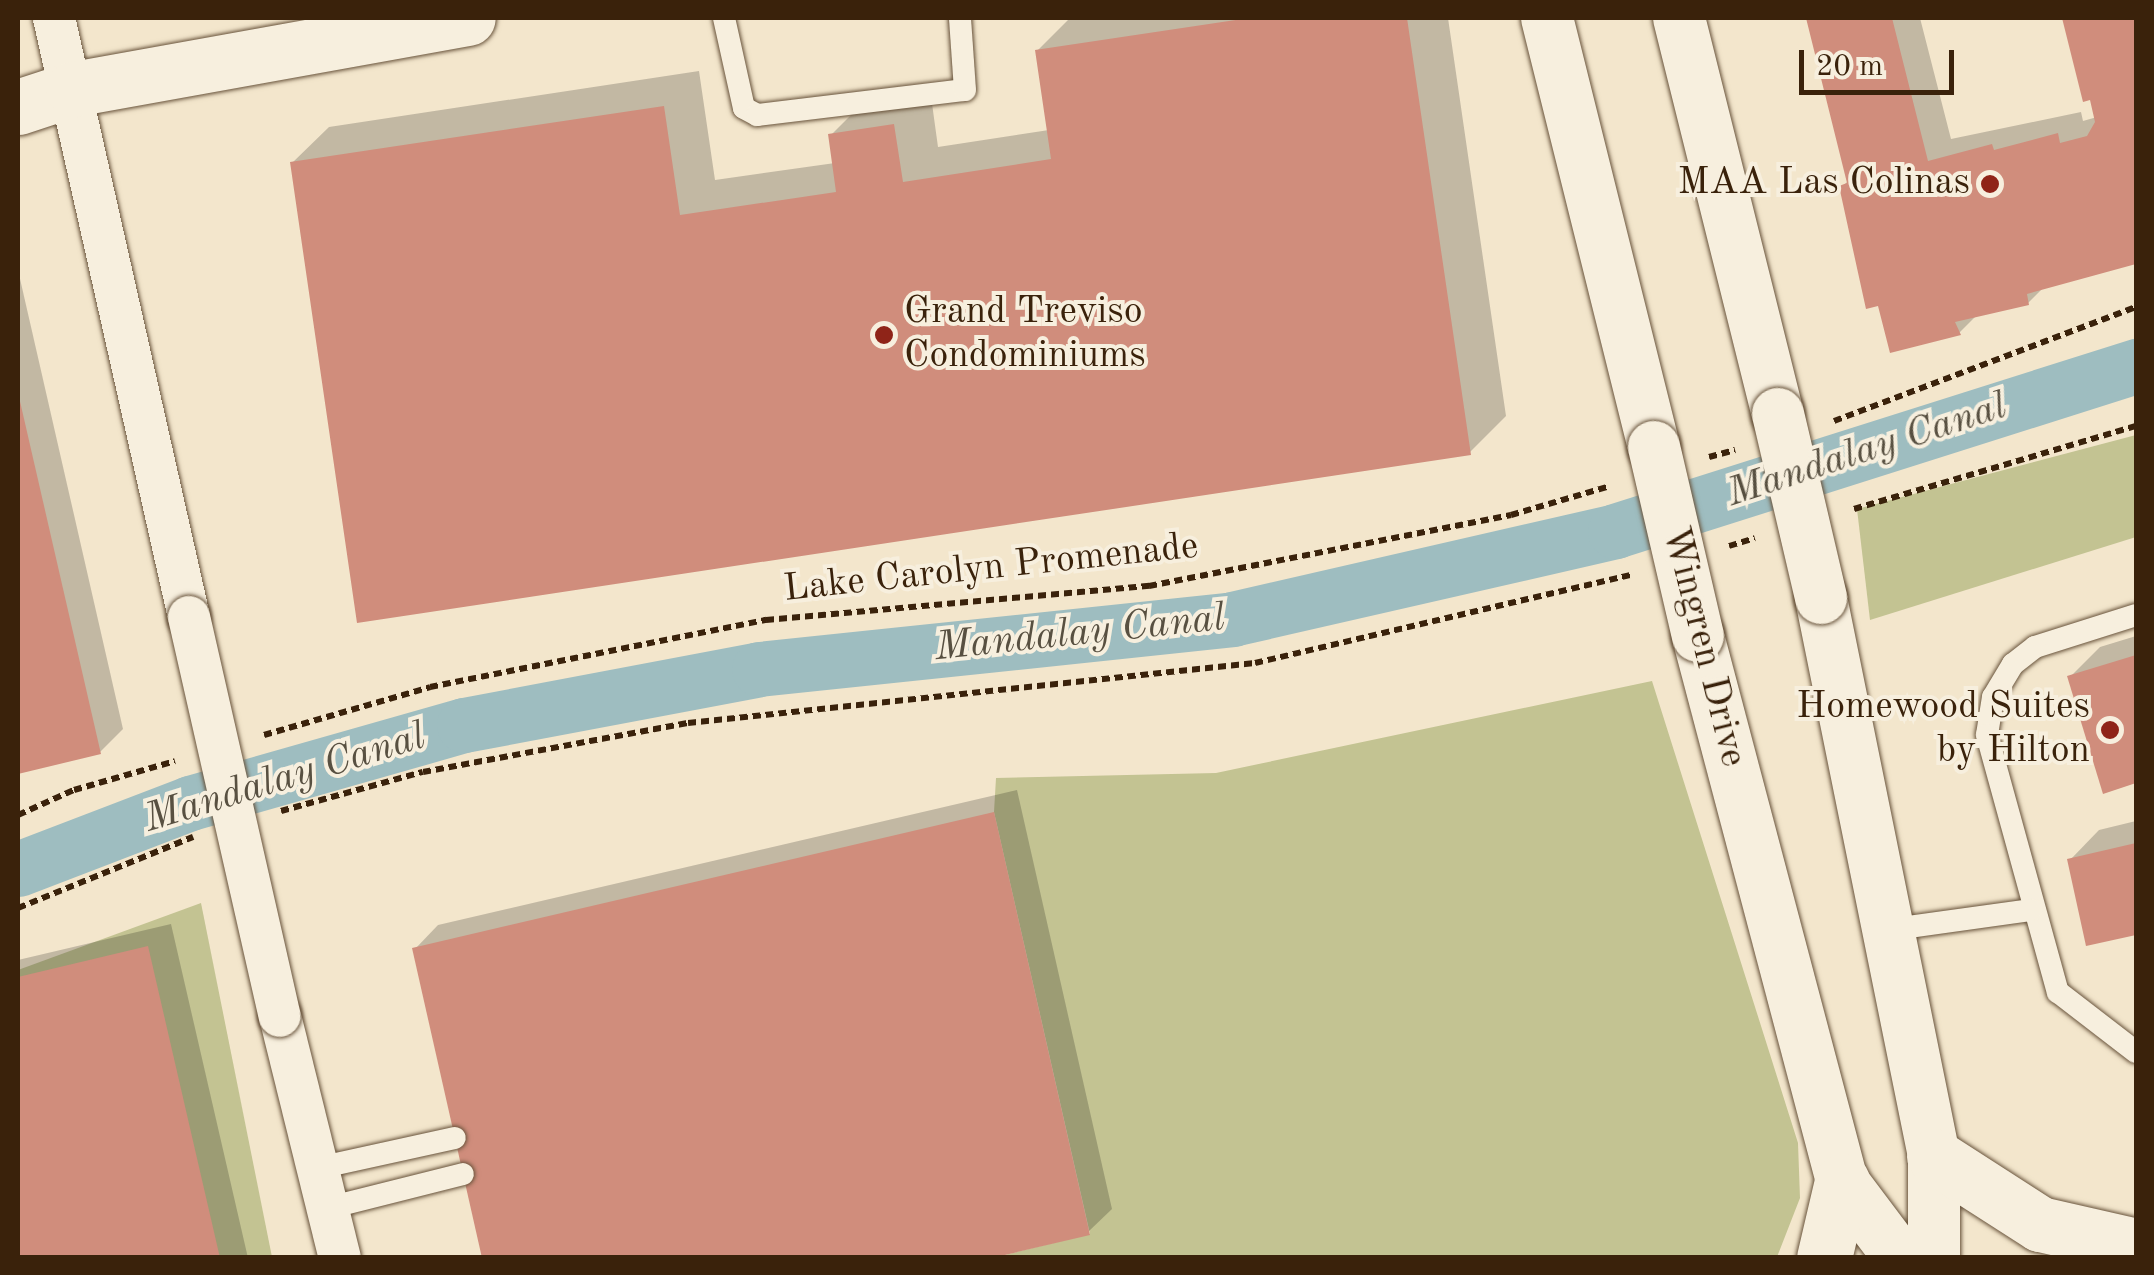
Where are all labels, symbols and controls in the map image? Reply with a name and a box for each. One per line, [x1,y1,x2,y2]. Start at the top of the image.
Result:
scale bar [1804,30,1959,92]
text: 20 m [1816,52,1883,82]
place label: MAA Las Colinas [1677,161,1970,207]
marker: MAA Las Colinas [1979,173,2001,195]
place label: Grand Treviso Condominiums [904,290,1146,380]
marker: Grand Treviso Condominiums [873,324,895,346]
water label: Mandalay Canal [1721,383,2013,519]
street label: Wingren Drive [1651,522,1755,772]
street label: Lake Carolyn Promenade [781,525,1201,613]
water label: Mandalay Canal [932,595,1228,673]
place label: Homewood Suites by Hilton [1796,685,2090,774]
water label: Mandalay Canal [139,713,431,845]
marker: Homewood Suites by Hilton [2099,719,2121,741]

